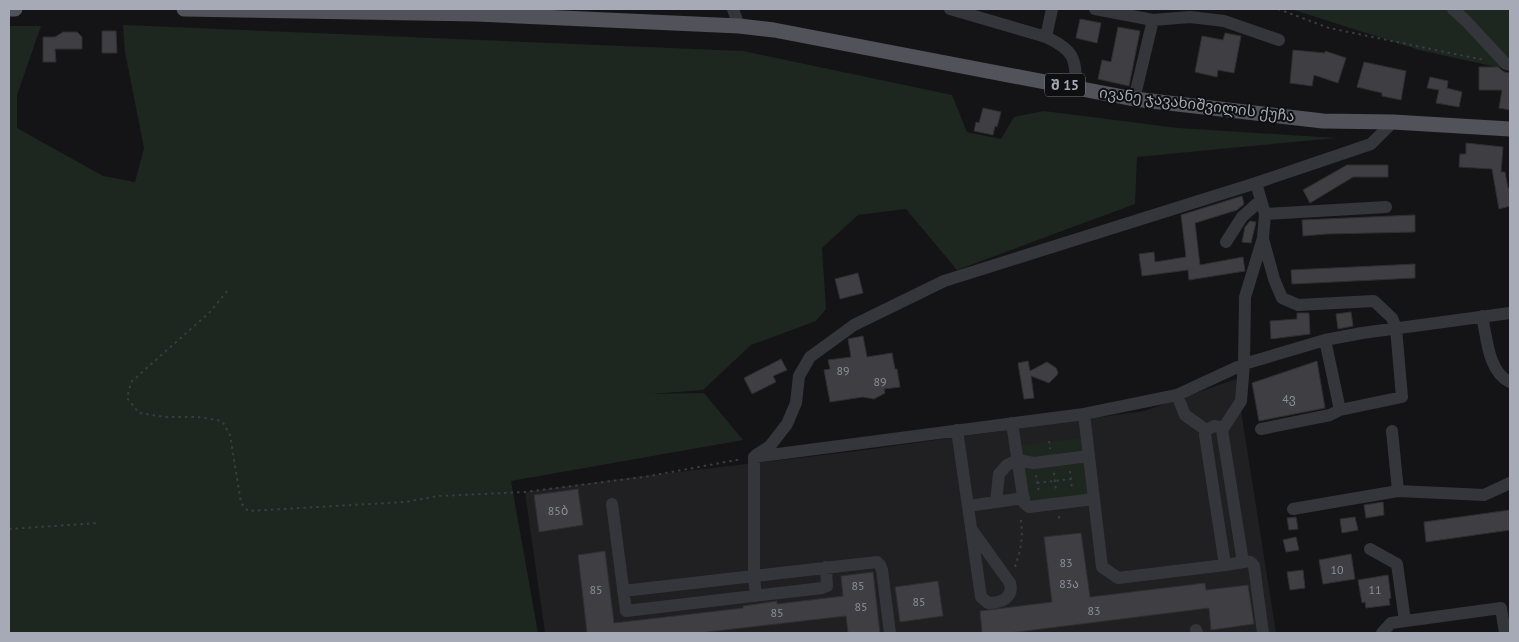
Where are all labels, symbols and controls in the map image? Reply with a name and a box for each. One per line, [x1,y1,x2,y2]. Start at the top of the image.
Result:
road number: შ 15 [1045,74,1085,96]
street label: ივანე ჯავახიშვილის ქუჩა [1098,83,1296,125]
house number: 89 [836,363,850,378]
house number: 89 [873,374,887,389]
house number: 4ვ [1282,391,1296,406]
house number: 85ბ [548,503,568,518]
house number: 83 [1059,555,1073,570]
house number: 10 [1330,562,1344,577]
house number: 83ა [1059,576,1079,591]
house number: 85 [851,578,865,593]
house number: 85 [589,582,603,597]
house number: 11 [1368,582,1382,597]
house number: 85 [912,594,926,609]
house number: 85 [854,599,868,614]
house number: 83 [1087,603,1101,618]
house number: 85 [770,605,784,620]

